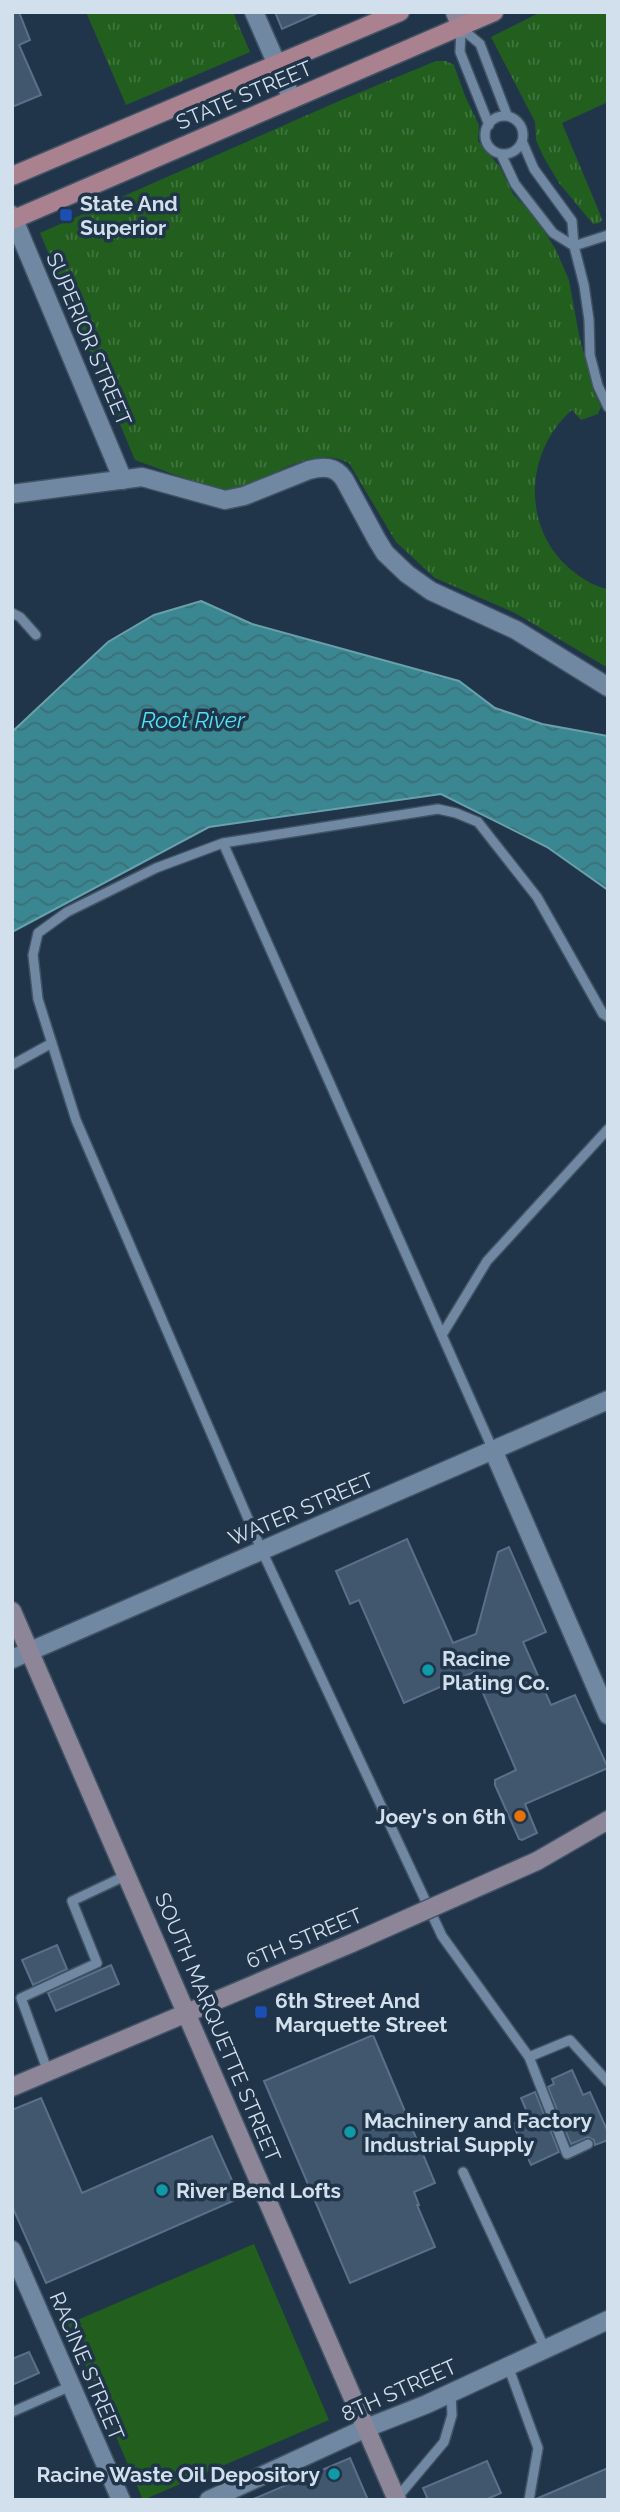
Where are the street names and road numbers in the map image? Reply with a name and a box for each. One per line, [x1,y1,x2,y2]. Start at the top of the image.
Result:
street label: STATE STREET [172,55,316,135]
street label: SUPERIOR STREET [41,249,137,430]
street label: WATER STREET [224,1467,378,1551]
street label: SOUTH MARQUETTE STREET [150,1889,286,2166]
street label: 6TH STREET [242,1902,366,1974]
street label: RACINE STREET [44,2288,130,2444]
street label: 8TH STREET [337,2353,461,2427]

